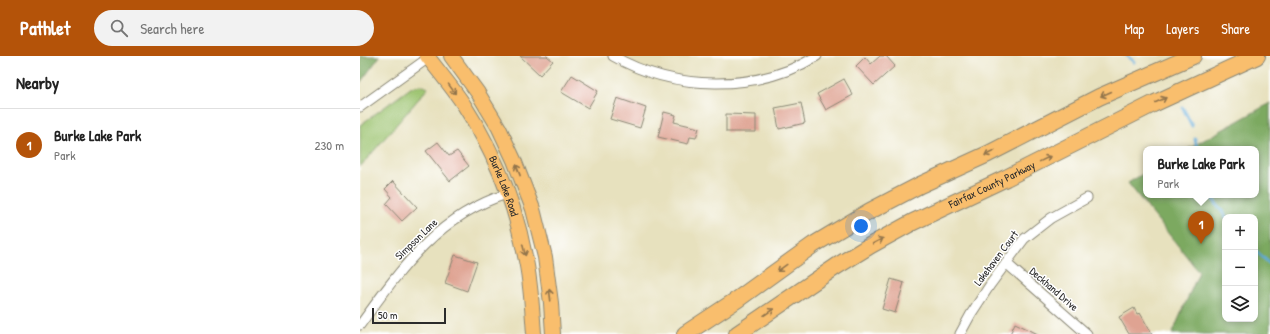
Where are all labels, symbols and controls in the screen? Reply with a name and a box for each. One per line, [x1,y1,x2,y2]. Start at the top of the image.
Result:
search box [94,10,374,46]
text: Pathlet [20,15,70,41]
icon: search [108,17,130,39]
text: Search here [140,18,204,39]
text: Map [1124,19,1144,38]
text: Layers [1166,19,1199,38]
text: Share [1221,19,1250,38]
text: Nearby [16,71,59,94]
one-way arrow [448,83,456,94]
one-way arrow [1100,91,1112,98]
one-way arrow [1155,96,1167,103]
text: Burke Lake Park [54,125,141,146]
text: 1 [27,136,31,154]
text: 230 m [314,136,344,154]
text: Park [54,146,76,164]
popup [1143,146,1259,198]
one-way arrow [984,150,996,157]
street label: Burke Lake Road [486,153,522,219]
text: Burke Lake Park [1157,153,1245,174]
one-way arrow [1039,155,1051,162]
street label: Fairfax County Parkway [945,157,1038,212]
one-way arrow [513,164,521,176]
text: Park [1157,174,1179,192]
pin: 1 [1188,211,1214,244]
map controls [1222,214,1258,322]
button: + [1222,214,1258,250]
street label: Simpson Lane [392,215,441,263]
your location [851,216,871,236]
street label: Lakehaven Court [971,227,1021,288]
one-way arrow [872,236,884,244]
one-way arrow [521,243,528,256]
button: − [1222,250,1258,286]
one-way arrow [776,263,787,272]
street label: Deckhand Drive [1027,264,1082,314]
button: layers [1222,286,1258,322]
one-way arrow [546,289,554,302]
scale bar [372,306,446,325]
text: 50 m [378,308,398,322]
one-way arrow [764,308,775,316]

